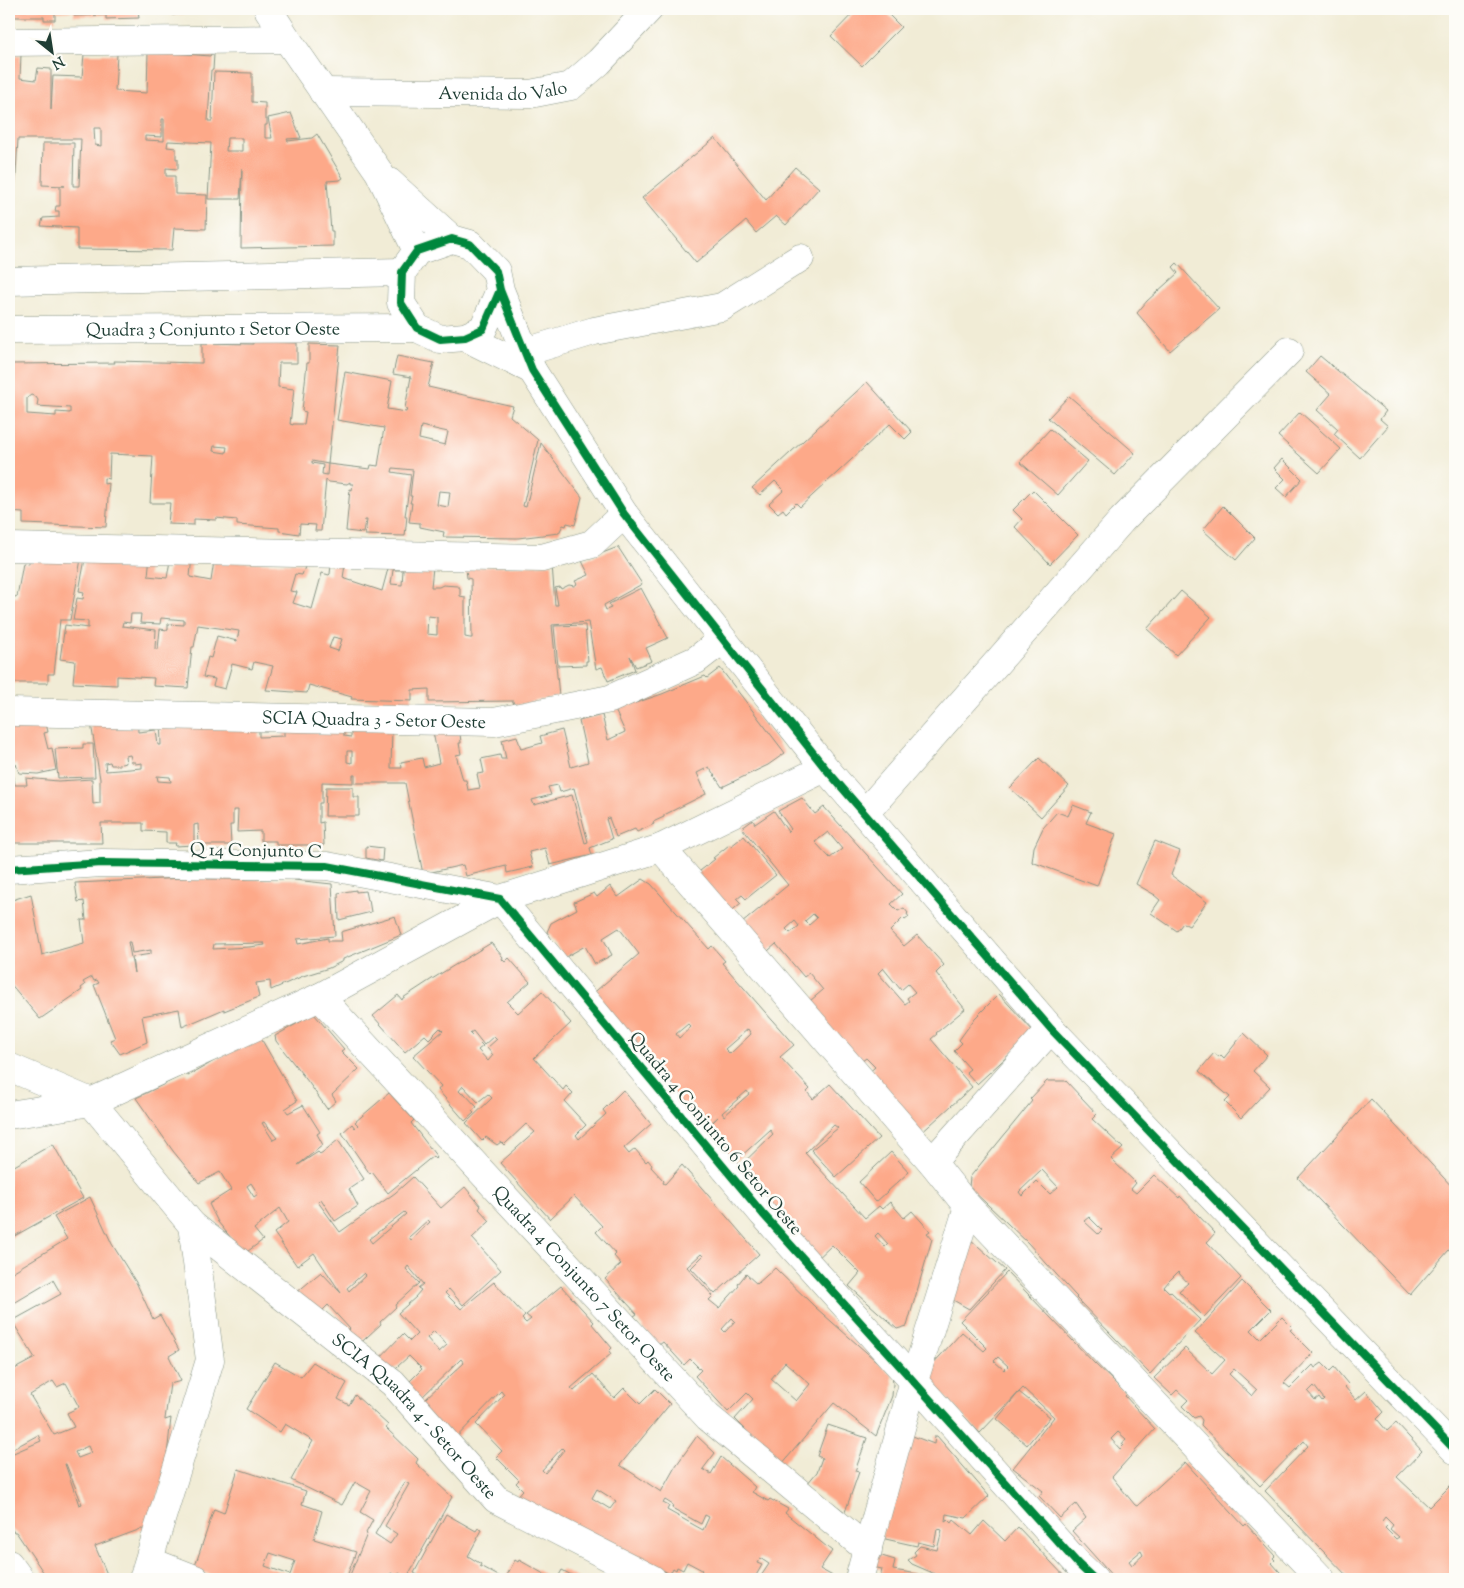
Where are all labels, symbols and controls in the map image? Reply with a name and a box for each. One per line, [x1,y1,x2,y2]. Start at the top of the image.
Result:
north arrow [28,28,78,78]
text: N [48,50,67,73]
street label: Avenida do Valo [438,76,570,109]
street label: Quadra 3 Conjunto 1 Setor Oeste [86,317,340,345]
street label: SCIA Quadra 3 - Setor Oeste [262,706,486,737]
street label: Q 14 Conjunto C [190,838,322,866]
street label: Quadra 4 Conjunto 6 Setor Oeste [621,1027,808,1242]
street label: Quadra 4 Conjunto 7 Setor Oeste [486,1181,681,1389]
street label: SCIA Quadra 4 - Setor Oeste [325,1328,502,1506]

